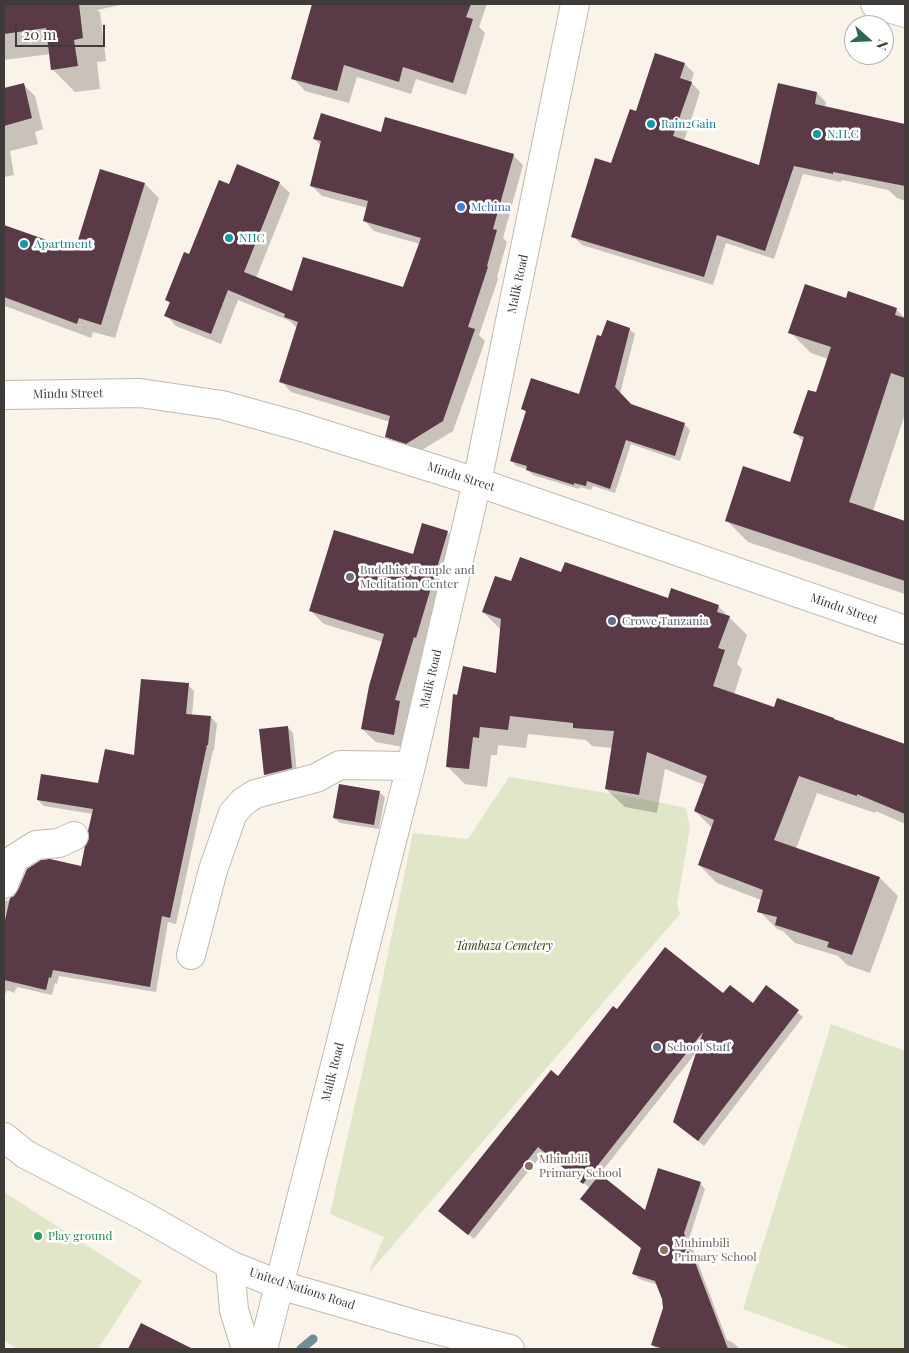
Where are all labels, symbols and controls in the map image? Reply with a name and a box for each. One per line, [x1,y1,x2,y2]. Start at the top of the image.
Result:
scale bar [18,15,108,47]
north arrow [844,15,894,65]
text: 20 m [23,24,56,44]
text: N [872,37,893,53]
place label: Rain2Gain [661,117,716,131]
marker: Rain2Gain [645,118,657,130]
place label: N.H.C [827,127,859,141]
marker: N.H.C [811,128,823,140]
place label: Mchina [471,200,511,214]
marker: Mchina [455,201,467,213]
place label: NHC [239,231,265,245]
marker: NHC [223,232,235,244]
place label: Apartment [34,237,92,251]
marker: Apartment [18,238,30,250]
street label: Malik Road [505,253,531,315]
street label: Mindu Street [33,386,103,402]
street label: Mindu Street [425,459,497,495]
place label: Buddhist Temple and Meditation Center [360,563,475,591]
marker: Buddhist Temple and Meditation Center [344,571,356,583]
street label: Mindu Street [808,591,880,627]
place label: Crowe Tanzania [622,614,709,628]
marker: Crowe Tanzania [606,615,618,627]
street label: Malik Road [417,648,445,710]
park label: Tambaza Cemetery [455,939,553,953]
place label: School Staff [667,1040,730,1054]
street label: Malik Road [319,1041,347,1103]
marker: School Staff [651,1041,663,1053]
place label: Mhimbili Primary School [539,1152,622,1180]
marker: Mhimbili Primary School [523,1160,535,1172]
place label: Play ground [48,1229,112,1243]
marker: Play ground [32,1230,44,1242]
place label: Muhimbili Primary School [674,1236,757,1264]
marker: Muhimbili Primary School [658,1244,670,1256]
street label: United Nations Road [247,1265,357,1313]

